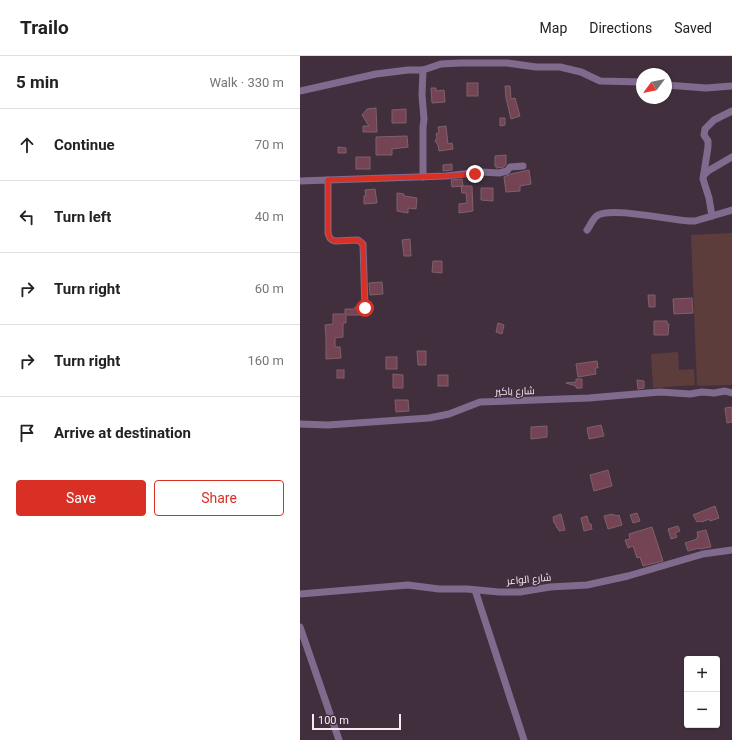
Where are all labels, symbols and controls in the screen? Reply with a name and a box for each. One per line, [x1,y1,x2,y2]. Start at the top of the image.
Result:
text: Trailo [20,16,69,39]
text: Map [540,20,567,36]
text: Directions [589,20,652,36]
text: Saved [674,20,712,36]
north arrow [636,68,672,104]
text: 5 min [16,72,59,92]
text: Walk · 330 m [209,75,284,90]
icon: ahead [16,134,38,156]
text: Continue [54,136,115,154]
text: 70 m [255,137,284,152]
route end [466,165,484,183]
icon: left [16,206,38,228]
text: Turn left [54,208,111,226]
text: 40 m [255,209,284,224]
icon: right [16,278,38,300]
text: Turn right [54,280,120,298]
text: 60 m [255,281,284,296]
route start [356,299,374,317]
icon: right [16,350,38,372]
text: Turn right [54,352,120,370]
text: 160 m [247,353,284,368]
street label: شارع باكير [494,385,535,398]
icon: arrive [16,422,38,444]
text: Arrive at destination [54,424,191,442]
button: Save [16,480,146,516]
button: Share [154,480,284,516]
street label: شارع الواعر [505,572,552,588]
map controls [684,656,720,728]
button: + [684,656,720,692]
button: − [684,692,720,728]
scale bar [312,712,401,731]
text: 100 m [318,714,349,727]

